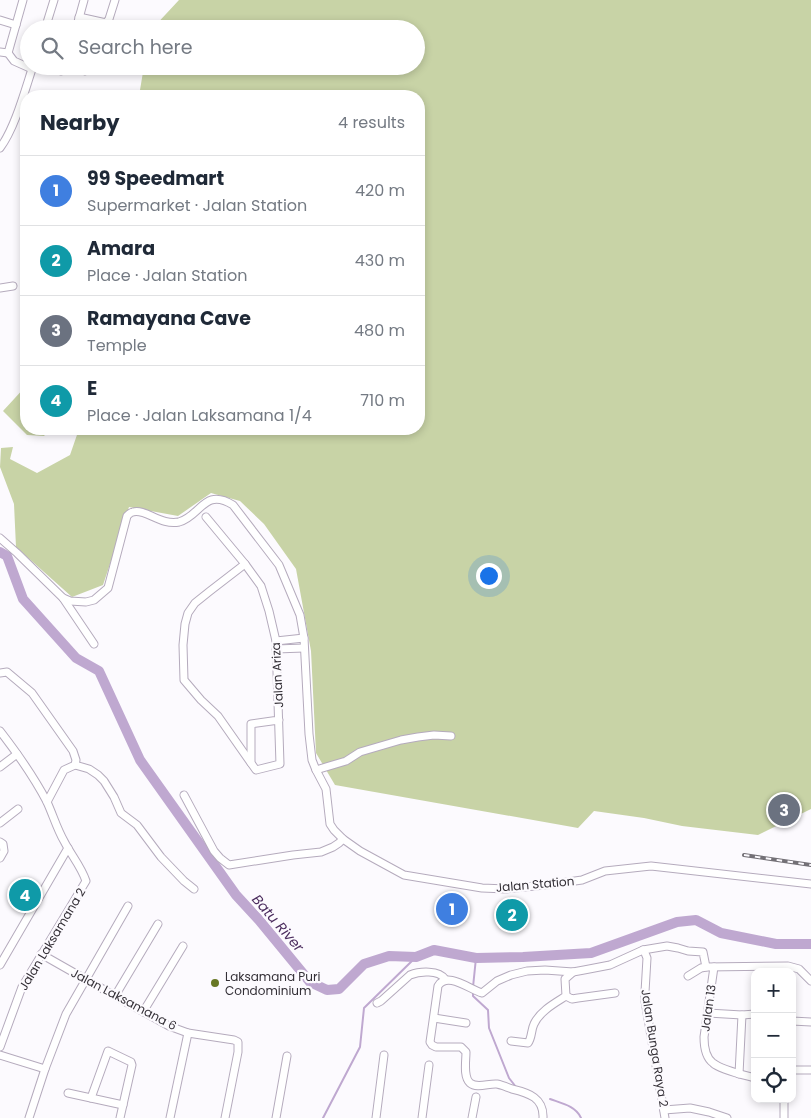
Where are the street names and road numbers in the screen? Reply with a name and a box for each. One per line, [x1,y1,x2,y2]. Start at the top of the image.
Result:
street label: Jalan Ariza [267,642,287,708]
street label: Jalan Station [495,872,575,896]
street label: Jalan Laksamana 2 [15,885,89,993]
street label: Jalan Laksamana 6 [68,964,180,1034]
street label: Jalan 13 [696,983,720,1033]
street label: Jalan Bunga Raya 2 [637,988,673,1108]

